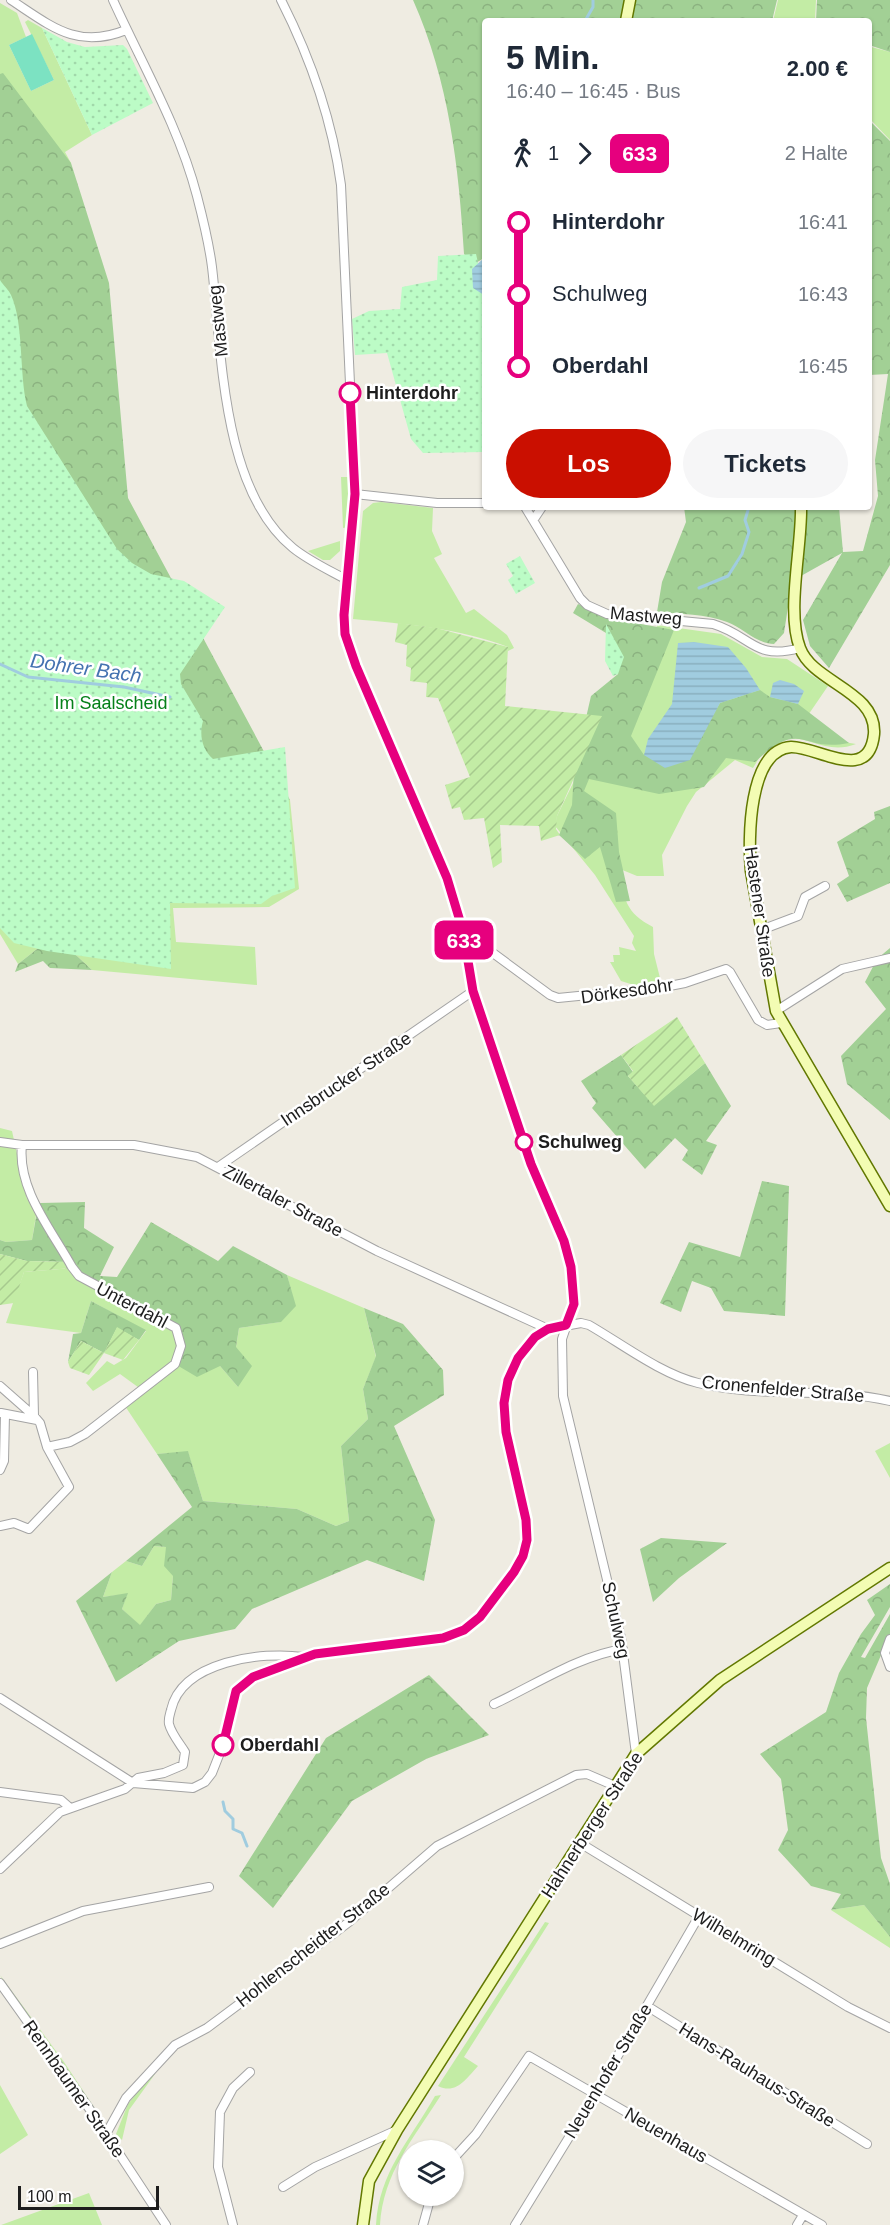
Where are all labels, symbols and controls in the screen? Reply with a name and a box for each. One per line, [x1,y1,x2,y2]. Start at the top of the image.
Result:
text: 5 Min. [506,39,600,76]
text: 2.00 € [787,56,848,81]
text: 16:40 – 16:45 · Bus [506,80,681,102]
icon: walk [506,137,539,170]
icon: forward [568,137,601,170]
text: 1 [548,142,559,164]
text: 633 [622,142,657,165]
text: 2 Halte [785,142,848,164]
text: Hinterdohr [552,209,664,234]
text: 16:41 [798,211,848,233]
text: Schulweg [552,281,647,306]
text: 16:43 [798,283,848,305]
street label: Mastweg [204,284,232,358]
text: Oberdahl [552,353,649,378]
text: 16:45 [798,355,848,377]
marker: Hinterdohr [339,382,361,404]
place label: Hinterdohr [366,383,458,403]
button: Los [506,429,671,498]
button: Tickets [683,429,848,498]
street label: Mastweg [609,603,683,629]
water label: Dohrer Bach [29,649,143,687]
park label: Im Saalscheid [54,693,168,713]
street label: Hastener Straße [741,845,779,979]
line badge: 633 [430,920,498,960]
text: 633 [446,929,482,952]
street label: Dörkesdohr [580,975,674,1007]
street label: Innsbrucker Straße [277,1028,415,1130]
place label: Schulweg [538,1132,622,1152]
marker: Schulweg [515,1133,533,1151]
street label: Zillertaler Straße [220,1161,346,1241]
street label: Unterdahl [93,1278,171,1332]
street label: Cronenfelder Straße [701,1372,865,1406]
street label: Schulweg [598,1580,634,1660]
marker: Oberdahl [212,1734,234,1756]
place label: Oberdahl [240,1735,319,1755]
street label: Hahnerberger Straße [537,1748,647,1902]
street label: Hohlenscheidter Straße [232,1879,394,2011]
street label: Wilhelmring [689,1904,779,1970]
street label: Neuenhofer Straße [560,2000,656,2142]
street label: Rennbaumer Straße [19,2016,129,2162]
street label: Hans-Rauhaus-Straße [675,2019,839,2131]
street label: Neuenhaus [621,2103,711,2167]
map controls [398,2140,464,2206]
button: layers [398,2140,464,2206]
scale bar [18,2183,159,2210]
text: 100 m [27,2188,71,2205]

